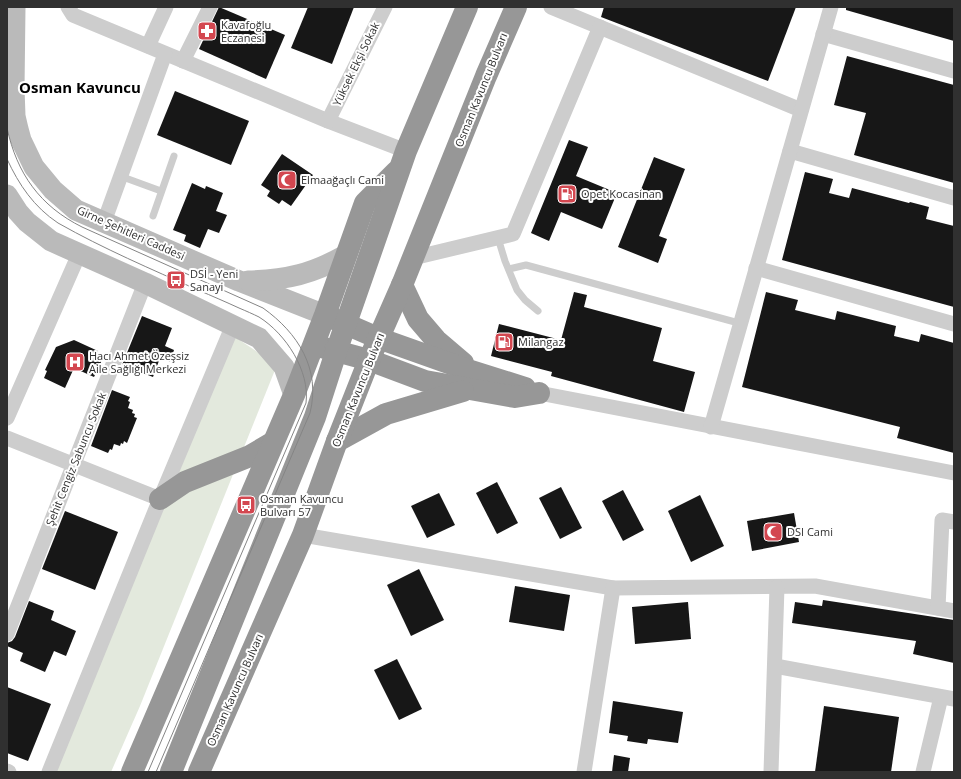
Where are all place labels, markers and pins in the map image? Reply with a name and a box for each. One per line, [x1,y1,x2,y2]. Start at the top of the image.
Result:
place label: Kavafoğlu Eczanesi [221,17,271,45]
pharmacy icon: Kavafoğlu Eczanesi [196,20,218,42]
mosque icon: Elmaağaçlı Cami [276,169,298,191]
place label: Elmaağaçlı Cami [301,172,384,187]
fuel station icon: Opet Kocasinan [556,183,578,205]
place label: Opet Kocasinan [581,186,662,201]
place label: DSİ - Yeni Sanayi [190,266,238,294]
bus stop icon: DSİ - Yeni Sanayi [165,269,187,291]
fuel station icon: Milangaz [493,331,515,353]
place label: Milangaz [518,334,564,349]
place label: Hacı Ahmet Özeşsiz Aile Sağlığı Merkezi [89,348,189,376]
hospital icon: Hacı Ahmet Özeşsiz Aile Sağlığı Merkezi [64,351,86,373]
place label: Osman Kavuncu Bulvarı 57 [260,491,344,519]
bus stop icon: Osman Kavuncu Bulvarı 57 [235,494,257,516]
mosque icon: DSI Cami [762,521,784,543]
place label: DSI Cami [787,524,833,539]

